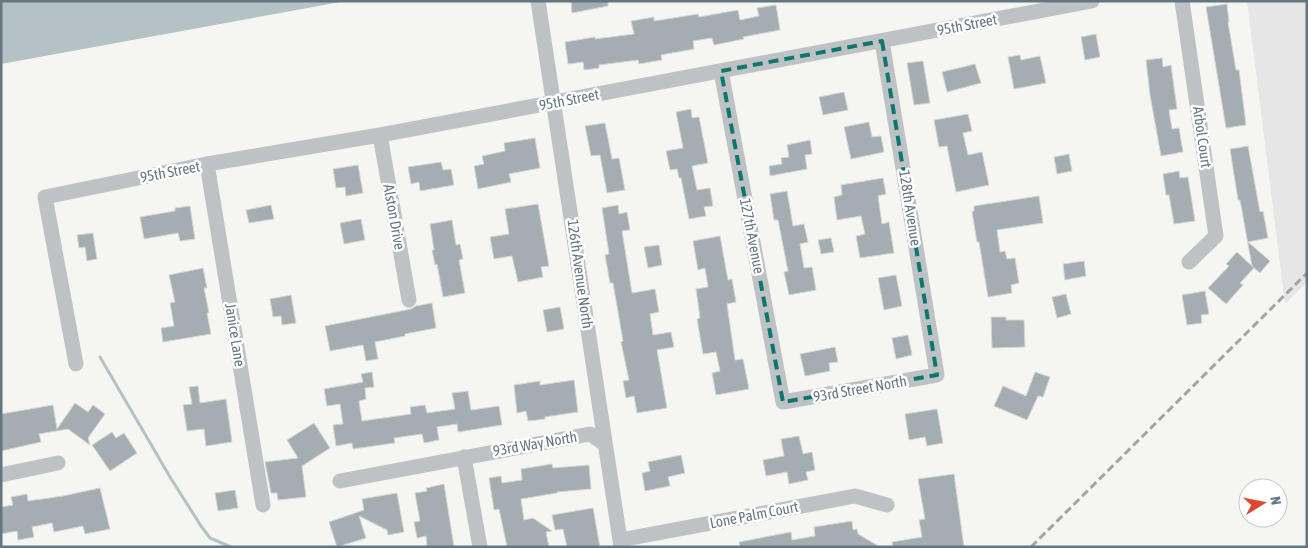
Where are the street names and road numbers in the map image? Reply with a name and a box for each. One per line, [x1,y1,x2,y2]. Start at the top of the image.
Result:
street label: 95th Street [936,10,998,39]
street label: 95th Street [538,85,600,114]
street label: Arbol Court [1190,105,1215,169]
street label: 95th Street [139,157,201,186]
street label: 128th Avenue [896,169,925,247]
street label: Alston Drive [380,183,409,251]
street label: 127th Avenue [737,197,768,275]
street label: 126th Avenue North [564,218,597,330]
street label: Janice Lane [222,302,249,368]
street label: 93rd Street North [812,372,908,405]
street label: 93rd Way North [492,428,578,459]
street label: Lone Palm Court [708,498,799,531]

